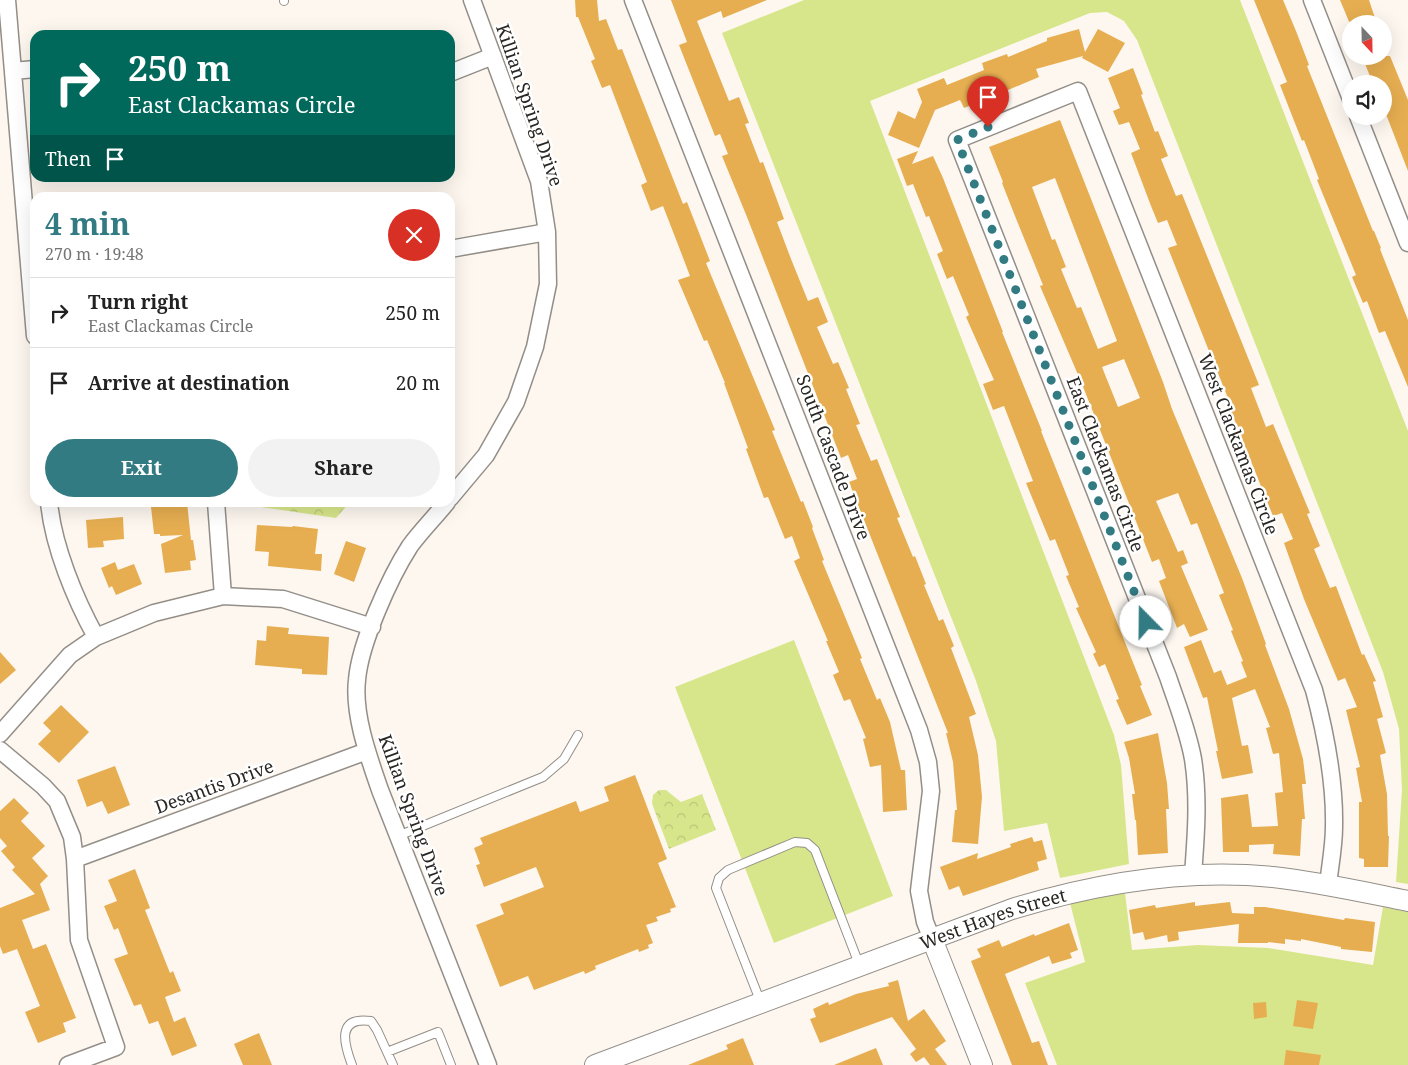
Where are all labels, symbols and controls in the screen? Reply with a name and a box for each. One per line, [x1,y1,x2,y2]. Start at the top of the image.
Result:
north arrow [1342,15,1392,65]
map controls [1342,15,1392,125]
street label: Killian Spring Drive [491,21,569,189]
text: 250 m [128,44,231,91]
icon: right [45,50,110,115]
button: sound [1342,75,1392,125]
pin [967,76,1009,127]
icon: arrive [974,83,1002,111]
text: East Clackamas Circle [128,89,355,119]
icon: arrive [101,145,129,173]
text: Then [45,146,91,172]
text: 4 min [45,203,130,244]
button: close [388,209,440,261]
text: 270 m · 19:48 [45,243,144,265]
text: Turn right [88,289,188,315]
icon: right [45,299,73,327]
text: 250 m [385,300,440,326]
text: East Clackamas Circle [88,315,253,337]
street label: West Clackamas Circle [1193,350,1285,538]
icon: arrive [45,369,73,397]
text: Arrive at destination [88,370,290,396]
text: 20 m [396,370,440,396]
street label: South Cascade Drive [791,371,877,543]
street label: East Clackamas Circle [1061,373,1151,555]
button: Exit [45,439,238,497]
button: Share [248,439,440,497]
position arrow [1119,595,1171,647]
street label: Killian Spring Drive [374,731,454,899]
street label: Desantis Drive [151,753,277,819]
street label: West Hayes Street [916,883,1068,955]

